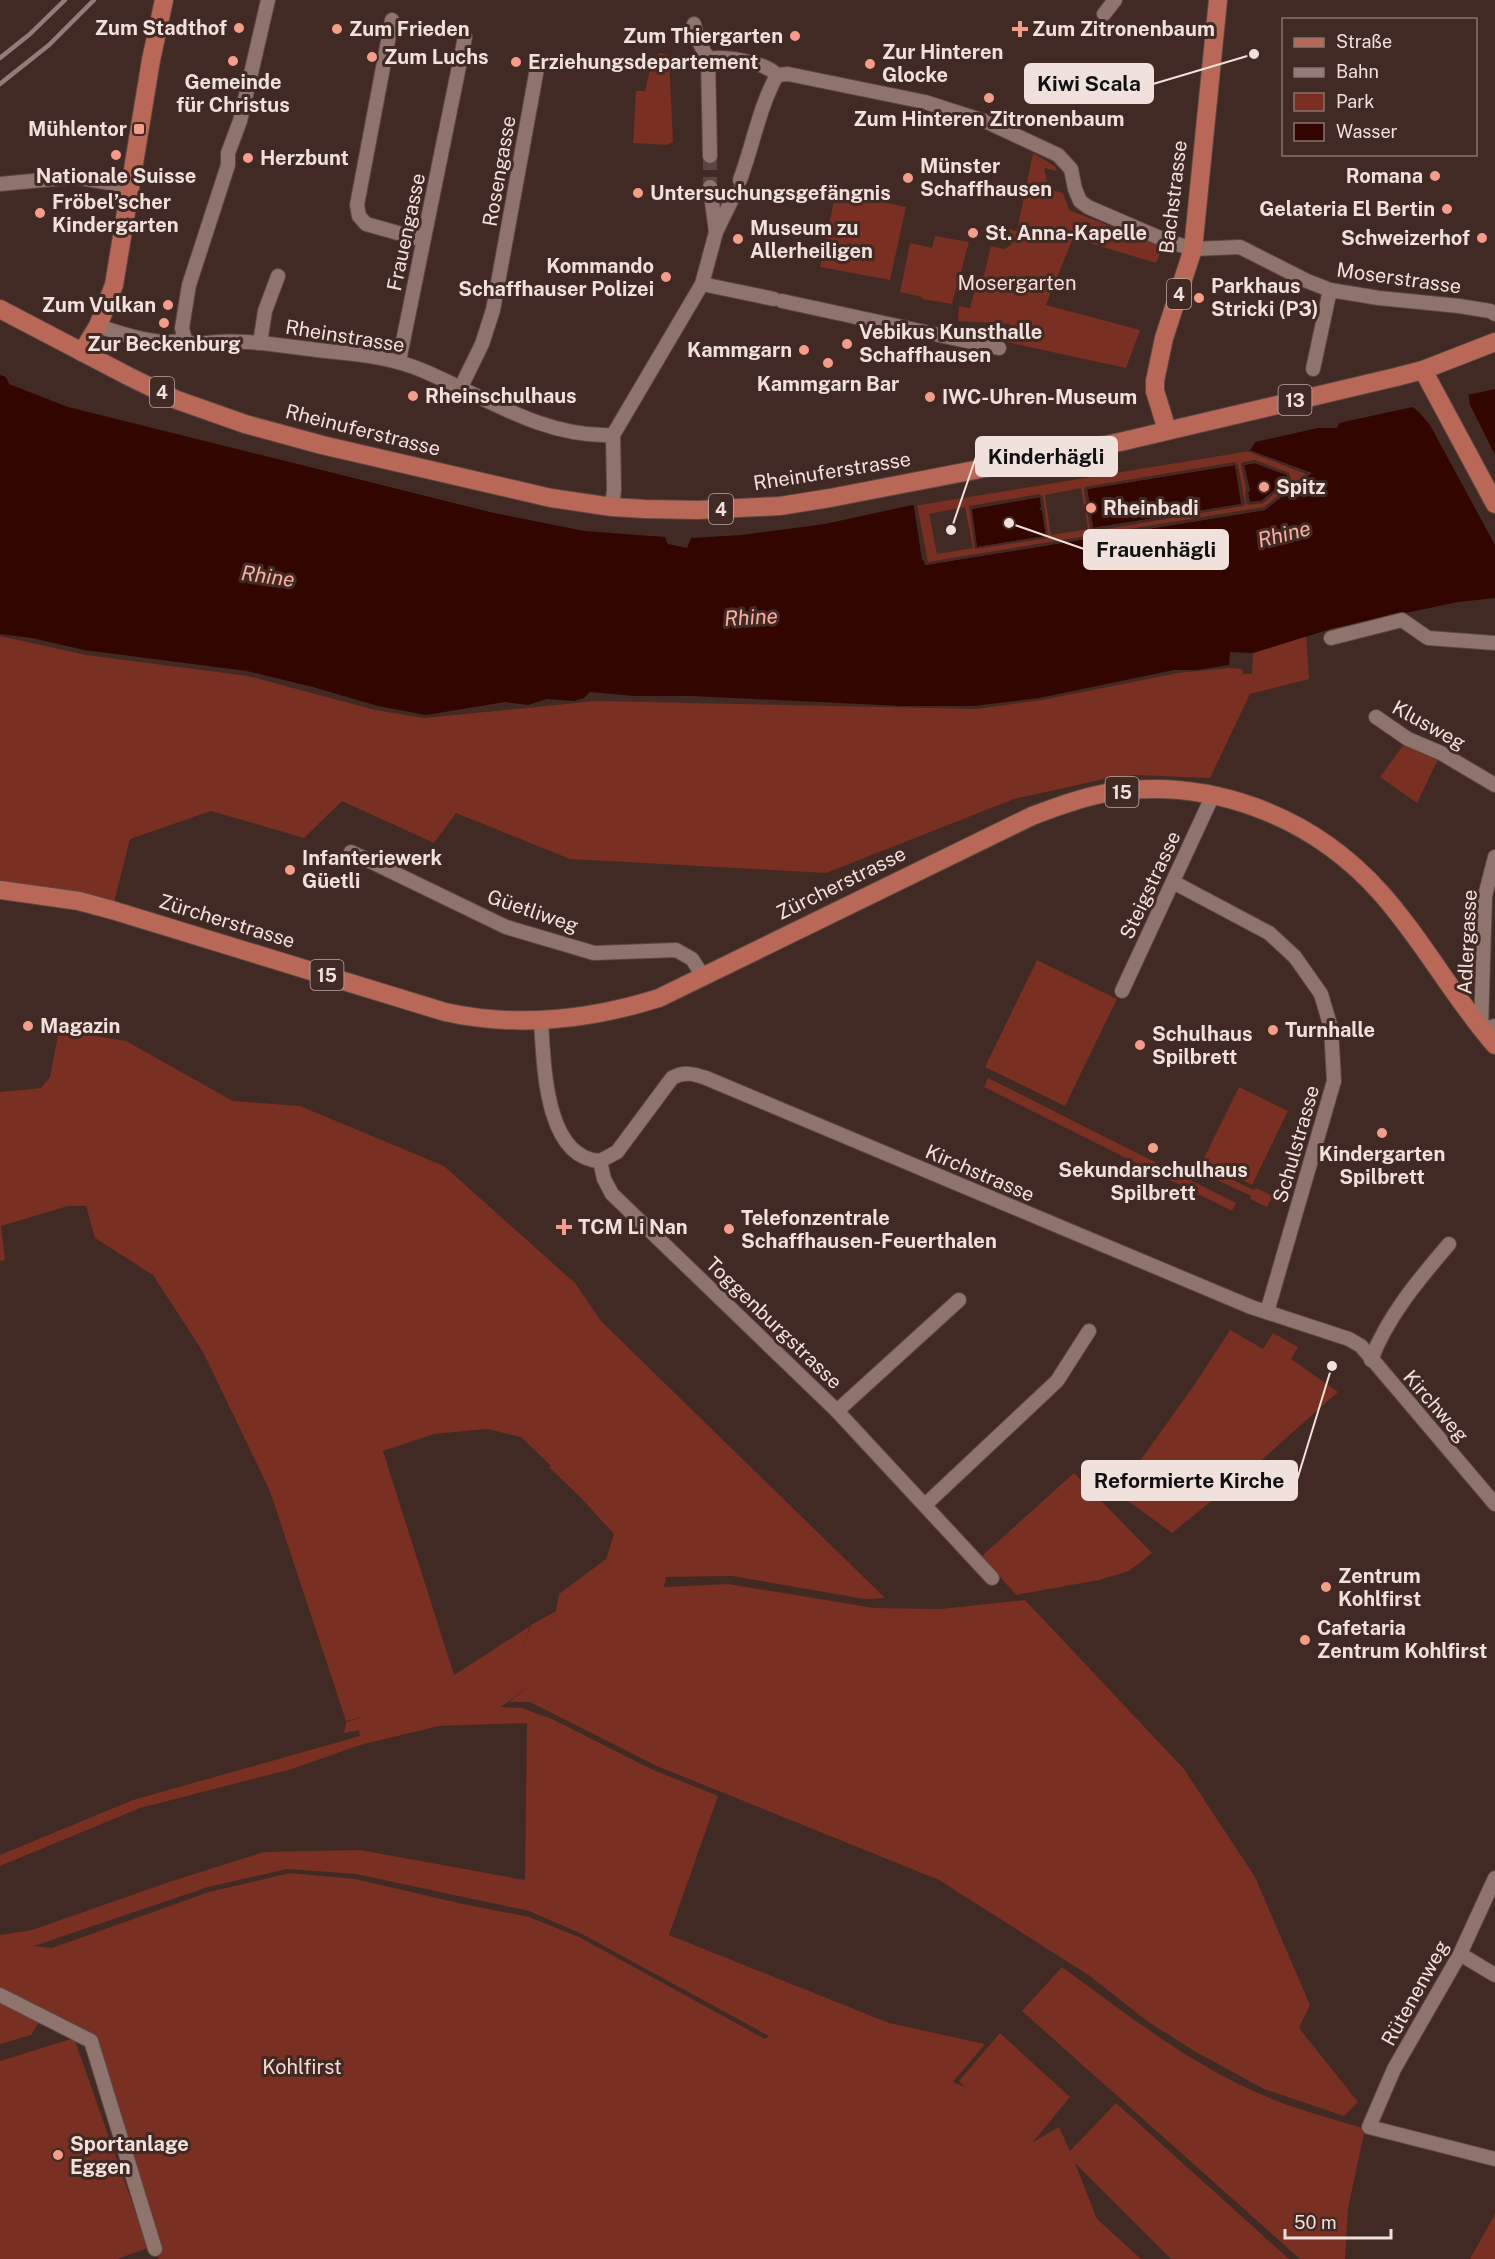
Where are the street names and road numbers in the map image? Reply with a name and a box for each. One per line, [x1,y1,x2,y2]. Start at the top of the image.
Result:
street label: Rosengasse [477,114,521,228]
street label: Bachstrasse [1154,139,1192,255]
street label: Frauengasse [382,171,430,293]
street label: Moserstrasse [1335,257,1463,299]
road number: 4 [1167,279,1191,309]
street label: Rheinstrasse [284,315,406,357]
road number: 4 [150,377,174,407]
road number: 13 [1278,385,1312,415]
street label: Rheinuferstrasse [283,399,443,461]
street label: Rheinuferstrasse [752,447,912,495]
road number: 4 [709,494,733,524]
street label: Klusweg [1388,695,1470,755]
road number: 15 [1106,777,1138,807]
street label: Steigstrasse [1115,827,1185,943]
street label: Zürcherstrasse [772,841,910,925]
street label: Güetliweg [484,884,582,938]
street label: Zürcherstrasse [156,889,298,953]
street label: Adlergasse [1452,889,1482,995]
road number: 15 [310,960,344,990]
street label: Schulstrasse [1268,1083,1324,1205]
street label: Kirchstrasse [922,1139,1038,1207]
street label: Toggenburgstrasse [701,1252,847,1394]
street label: Kirchweg [1398,1365,1474,1447]
street label: Rütenenweg [1376,1936,1454,2050]

